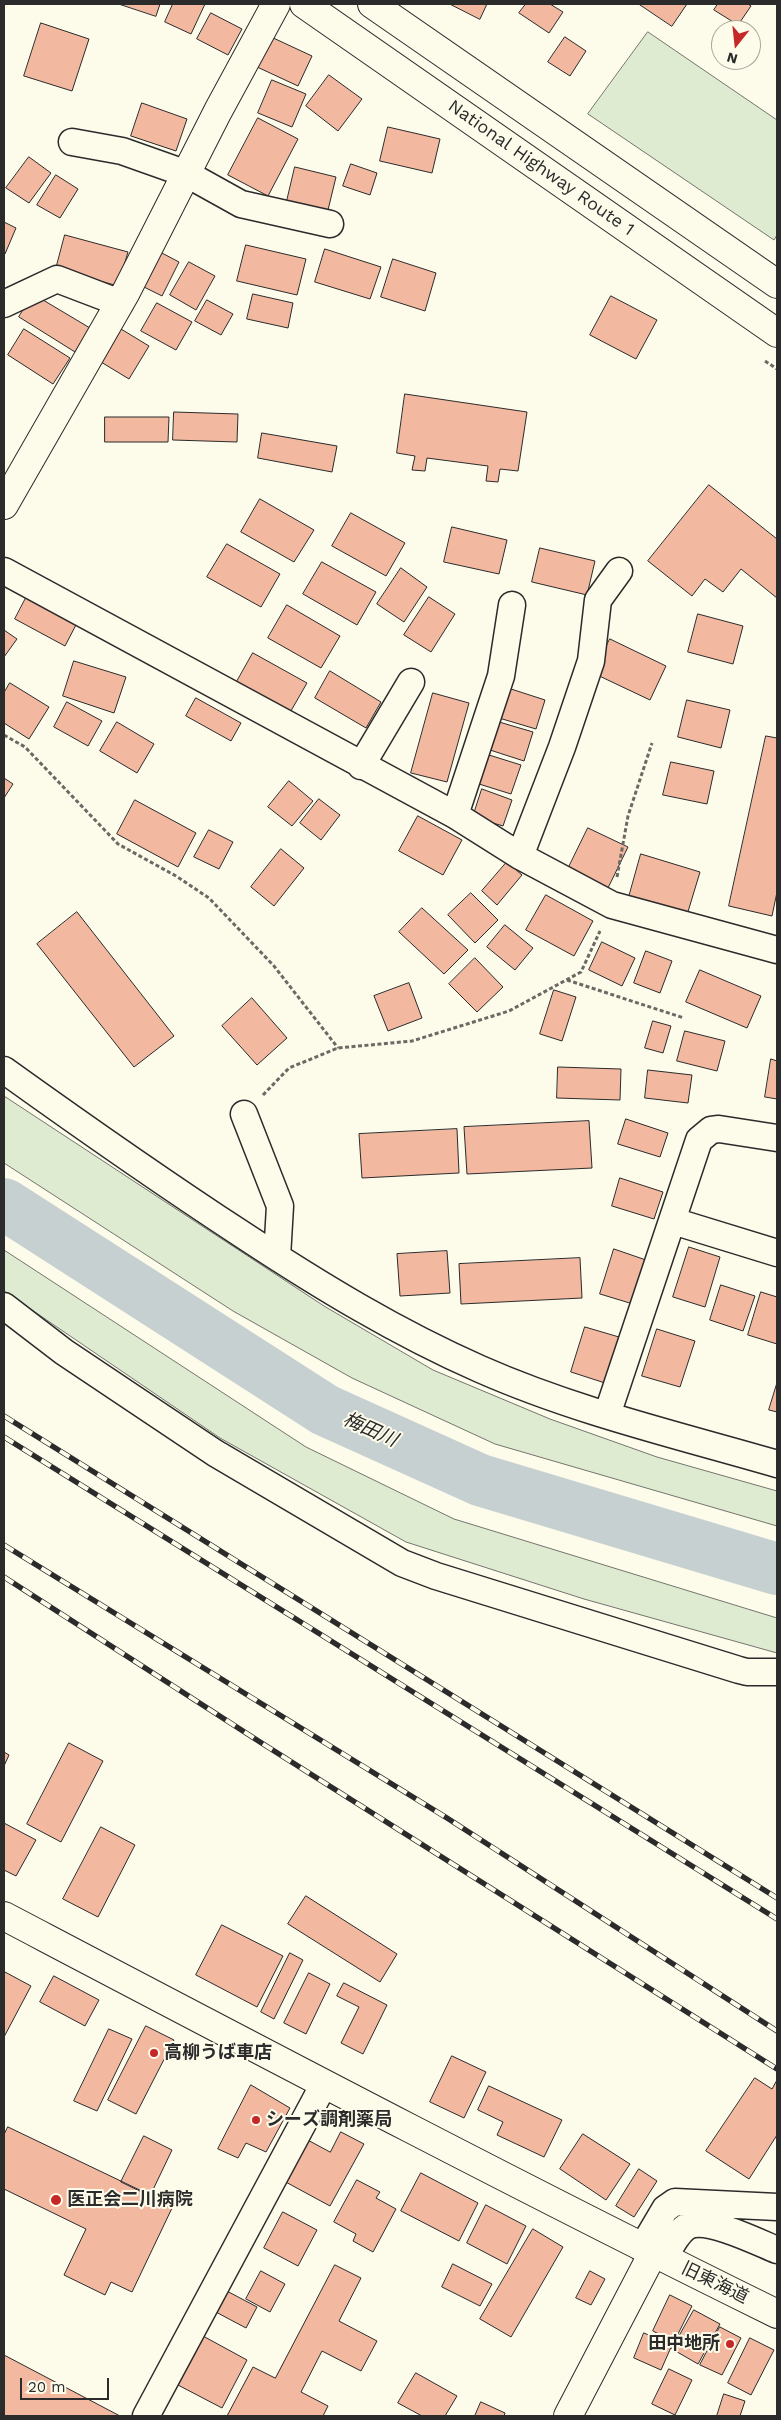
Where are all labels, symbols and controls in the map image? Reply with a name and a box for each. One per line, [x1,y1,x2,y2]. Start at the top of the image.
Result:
north arrow [711,20,761,70]
text: N [725,49,739,68]
street label: National Highway Route 1 [444,95,638,241]
water label: 梅田川 [339,1408,401,1452]
place label: 高柳うば車店 [164,2042,272,2064]
marker: 高柳うば車店 [148,2047,160,2059]
place label: シーズ調剤薬局 [266,2109,392,2131]
marker: シーズ調剤薬局 [250,2114,262,2126]
place label: 医正会二川病院 [67,2189,193,2211]
marker: 医正会二川病院 [49,2193,63,2207]
street label: 旧東海道 [678,2258,752,2308]
place label: 田中地所 [648,2333,720,2355]
marker: 田中地所 [724,2338,736,2350]
scale bar [22,2368,111,2400]
text: 20 m [28,2378,66,2396]

